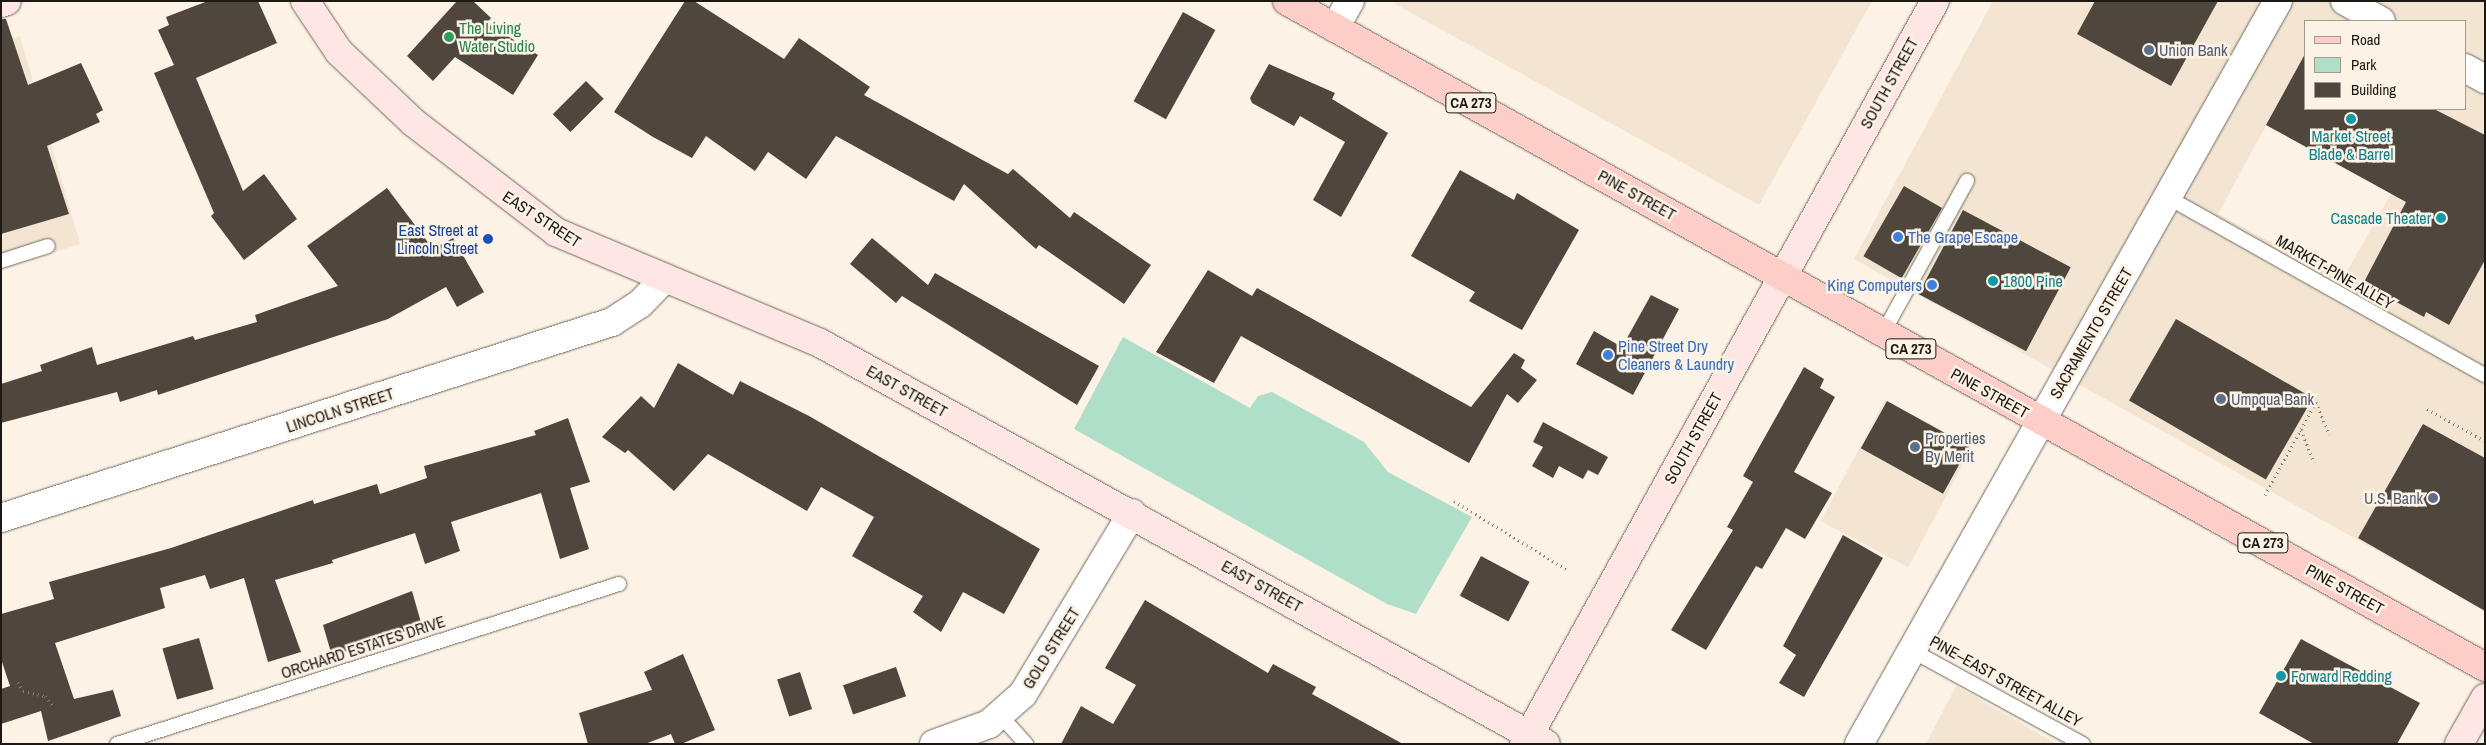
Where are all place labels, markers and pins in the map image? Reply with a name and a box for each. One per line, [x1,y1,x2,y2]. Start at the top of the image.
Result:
place label: The Living Water Studio [459,18,535,56]
marker: The Living Water Studio [443,31,455,43]
place label: Union Bank [2159,40,2228,60]
marker: Union Bank [2143,44,2155,56]
marker: Market Street Blade & Barrel [2345,113,2357,125]
place label: Market Street Blade & Barrel [2309,126,2393,164]
place label: Cascade Theater [2330,208,2431,228]
marker: Cascade Theater [2435,212,2447,224]
place label: East Street at Lincoln Street [397,220,478,258]
place label: The Grape Escape [1908,227,2018,247]
marker: The Grape Escape [1892,231,1904,243]
marker: East Street at Lincoln Street [482,233,494,245]
place label: 1800 Pine [2003,271,2063,291]
place label: King Computers [1827,275,1922,295]
marker: 1800 Pine [1987,275,1999,287]
marker: King Computers [1926,279,1938,291]
place label: Pine Street Dry Cleaners & Laundry [1618,336,1734,374]
marker: Pine Street Dry Cleaners & Laundry [1602,349,1614,361]
place label: Umpqua Bank [2231,389,2314,409]
marker: Umpqua Bank [2215,393,2227,405]
place label: Properties By Merit [1925,428,1986,466]
marker: Properties By Merit [1909,441,1921,453]
place label: U.S. Bank [2364,488,2423,508]
marker: U.S. Bank [2427,492,2439,504]
place label: Forward Redding [2291,666,2392,686]
marker: Forward Redding [2275,670,2287,682]

